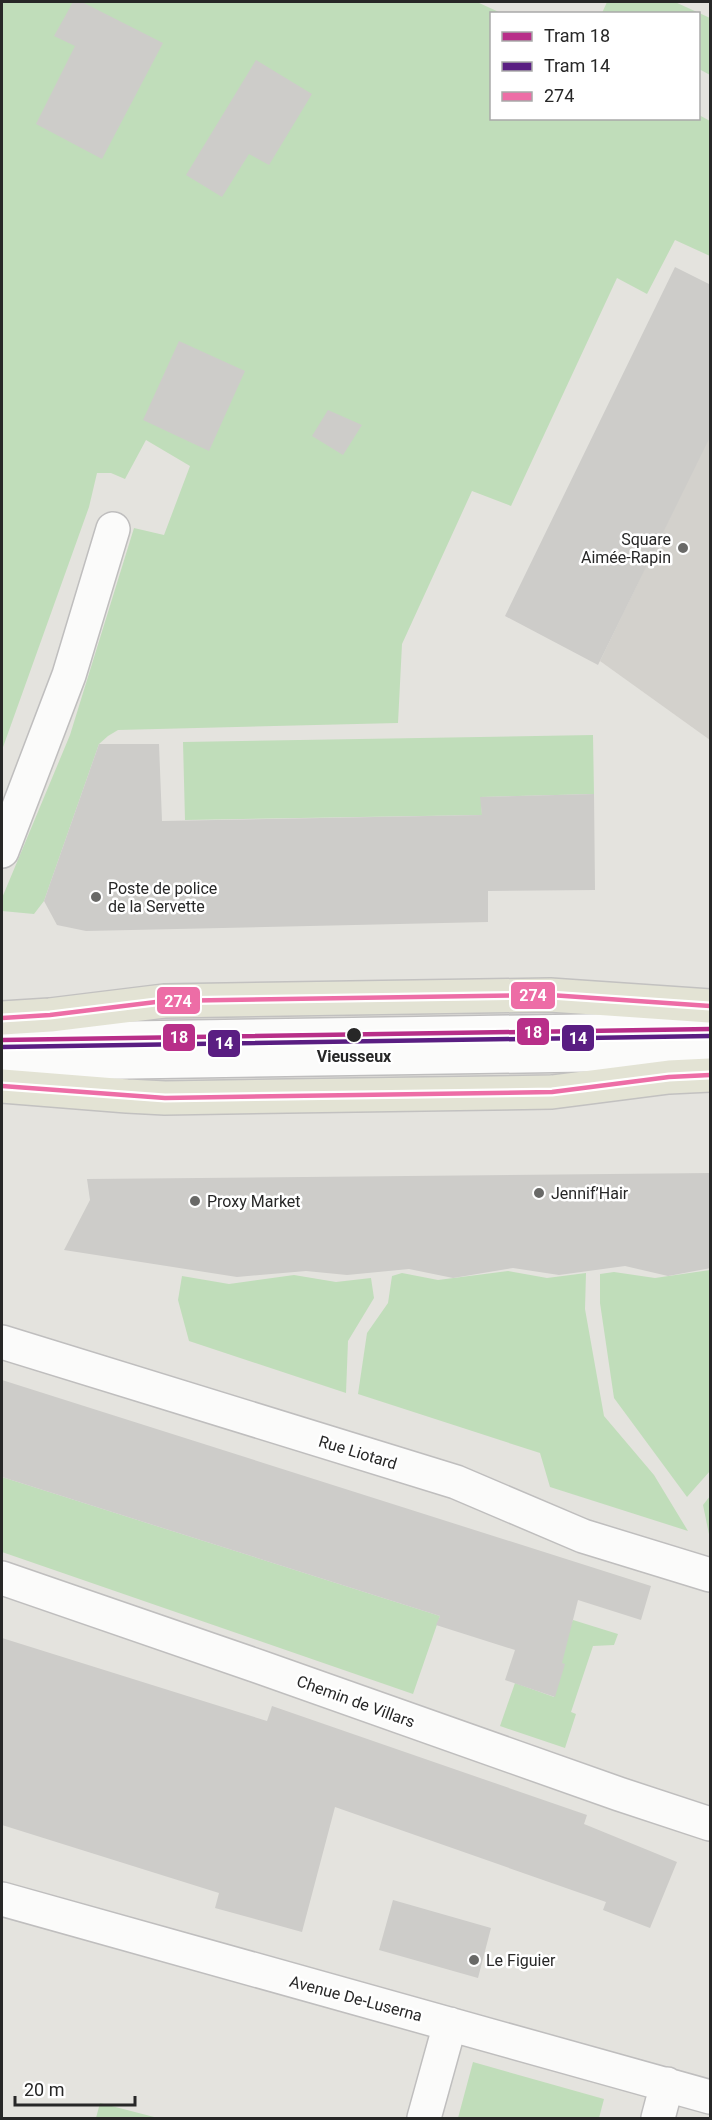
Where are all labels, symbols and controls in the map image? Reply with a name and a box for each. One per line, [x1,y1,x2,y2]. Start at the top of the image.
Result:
legend [490,12,700,120]
text: Tram 18 [544,25,610,46]
text: Tram 14 [544,55,610,76]
text: 274 [544,85,574,106]
place label: Square Aimée-Rapin [581,530,671,567]
marker: Square Aimée-Rapin [676,541,690,555]
place label: Poste de police de la Servette [108,879,217,916]
marker: Poste de police de la Servette [89,890,103,904]
line badge: 274 [510,981,556,1010]
line badge: 274 [156,986,201,1015]
text: 274 [519,986,547,1005]
text: 274 [164,992,192,1011]
line badge: 18 [516,1017,550,1046]
line badge: 18 [162,1023,196,1052]
text: 18 [524,1023,542,1042]
line badge: 14 [561,1024,595,1052]
marker: Vieusseux [345,1026,363,1044]
text: 18 [170,1028,188,1047]
line badge: 14 [207,1029,241,1058]
text: 14 [569,1029,587,1048]
text: 14 [215,1034,233,1053]
place label: Vieusseux [317,1047,392,1066]
place label: Jennif’Hair [551,1184,629,1203]
marker: Jennif’Hair [532,1186,546,1200]
place label: Proxy Market [207,1192,301,1211]
marker: Proxy Market [188,1194,202,1208]
street label: Rue Liotard [316,1432,399,1473]
street label: Chemin de Villars [294,1671,417,1732]
place label: Le Figuier [486,1951,556,1970]
marker: Le Figuier [467,1953,481,1967]
street label: Avenue De-Luserna [287,1972,424,2025]
scale bar [15,2069,135,2107]
text: 20 m [24,2079,64,2100]

